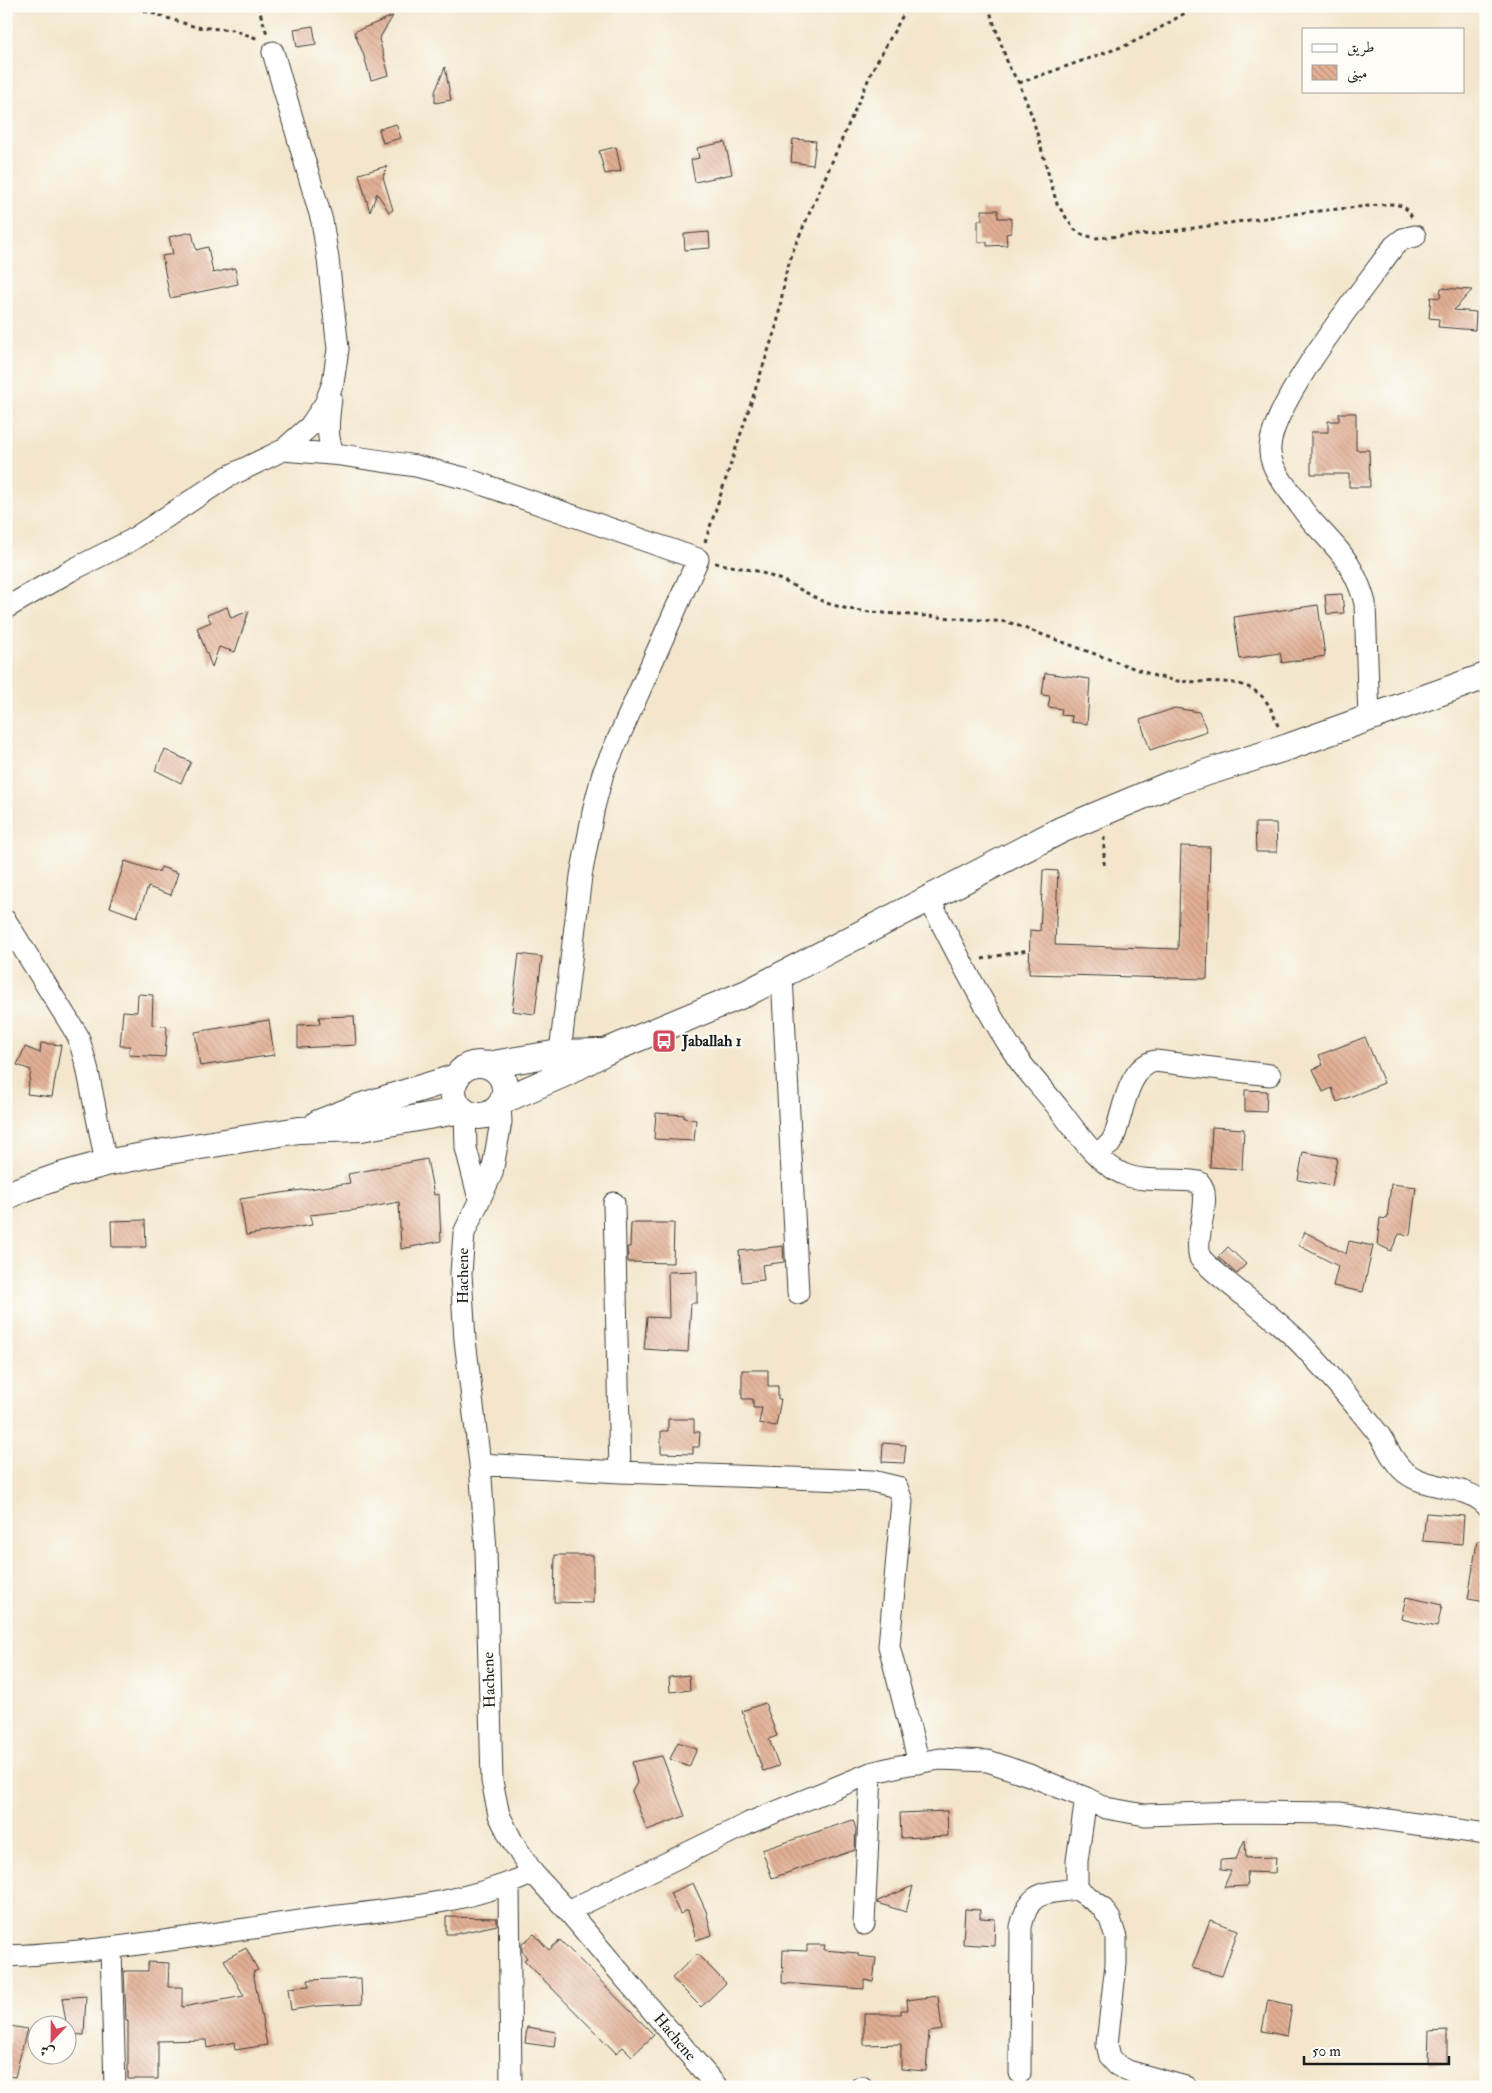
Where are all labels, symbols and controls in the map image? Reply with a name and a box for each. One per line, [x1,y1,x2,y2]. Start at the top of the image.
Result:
legend [1302,28,1464,92]
text: طريق [1347,38,1374,57]
text: مبنى [1347,64,1367,84]
bus stop icon: Jaballah 1 [651,1028,677,1054]
place label: Jaballah 1 [681,1031,742,1052]
street label: Hachene [453,1248,473,1304]
street label: Hachene [478,1651,500,1708]
street label: Hachene [649,2009,701,2065]
north arrow [28,2016,78,2066]
scale bar [1304,2033,1450,2065]
text: ش [38,2041,57,2062]
text: 50 m [1312,2042,1341,2061]

